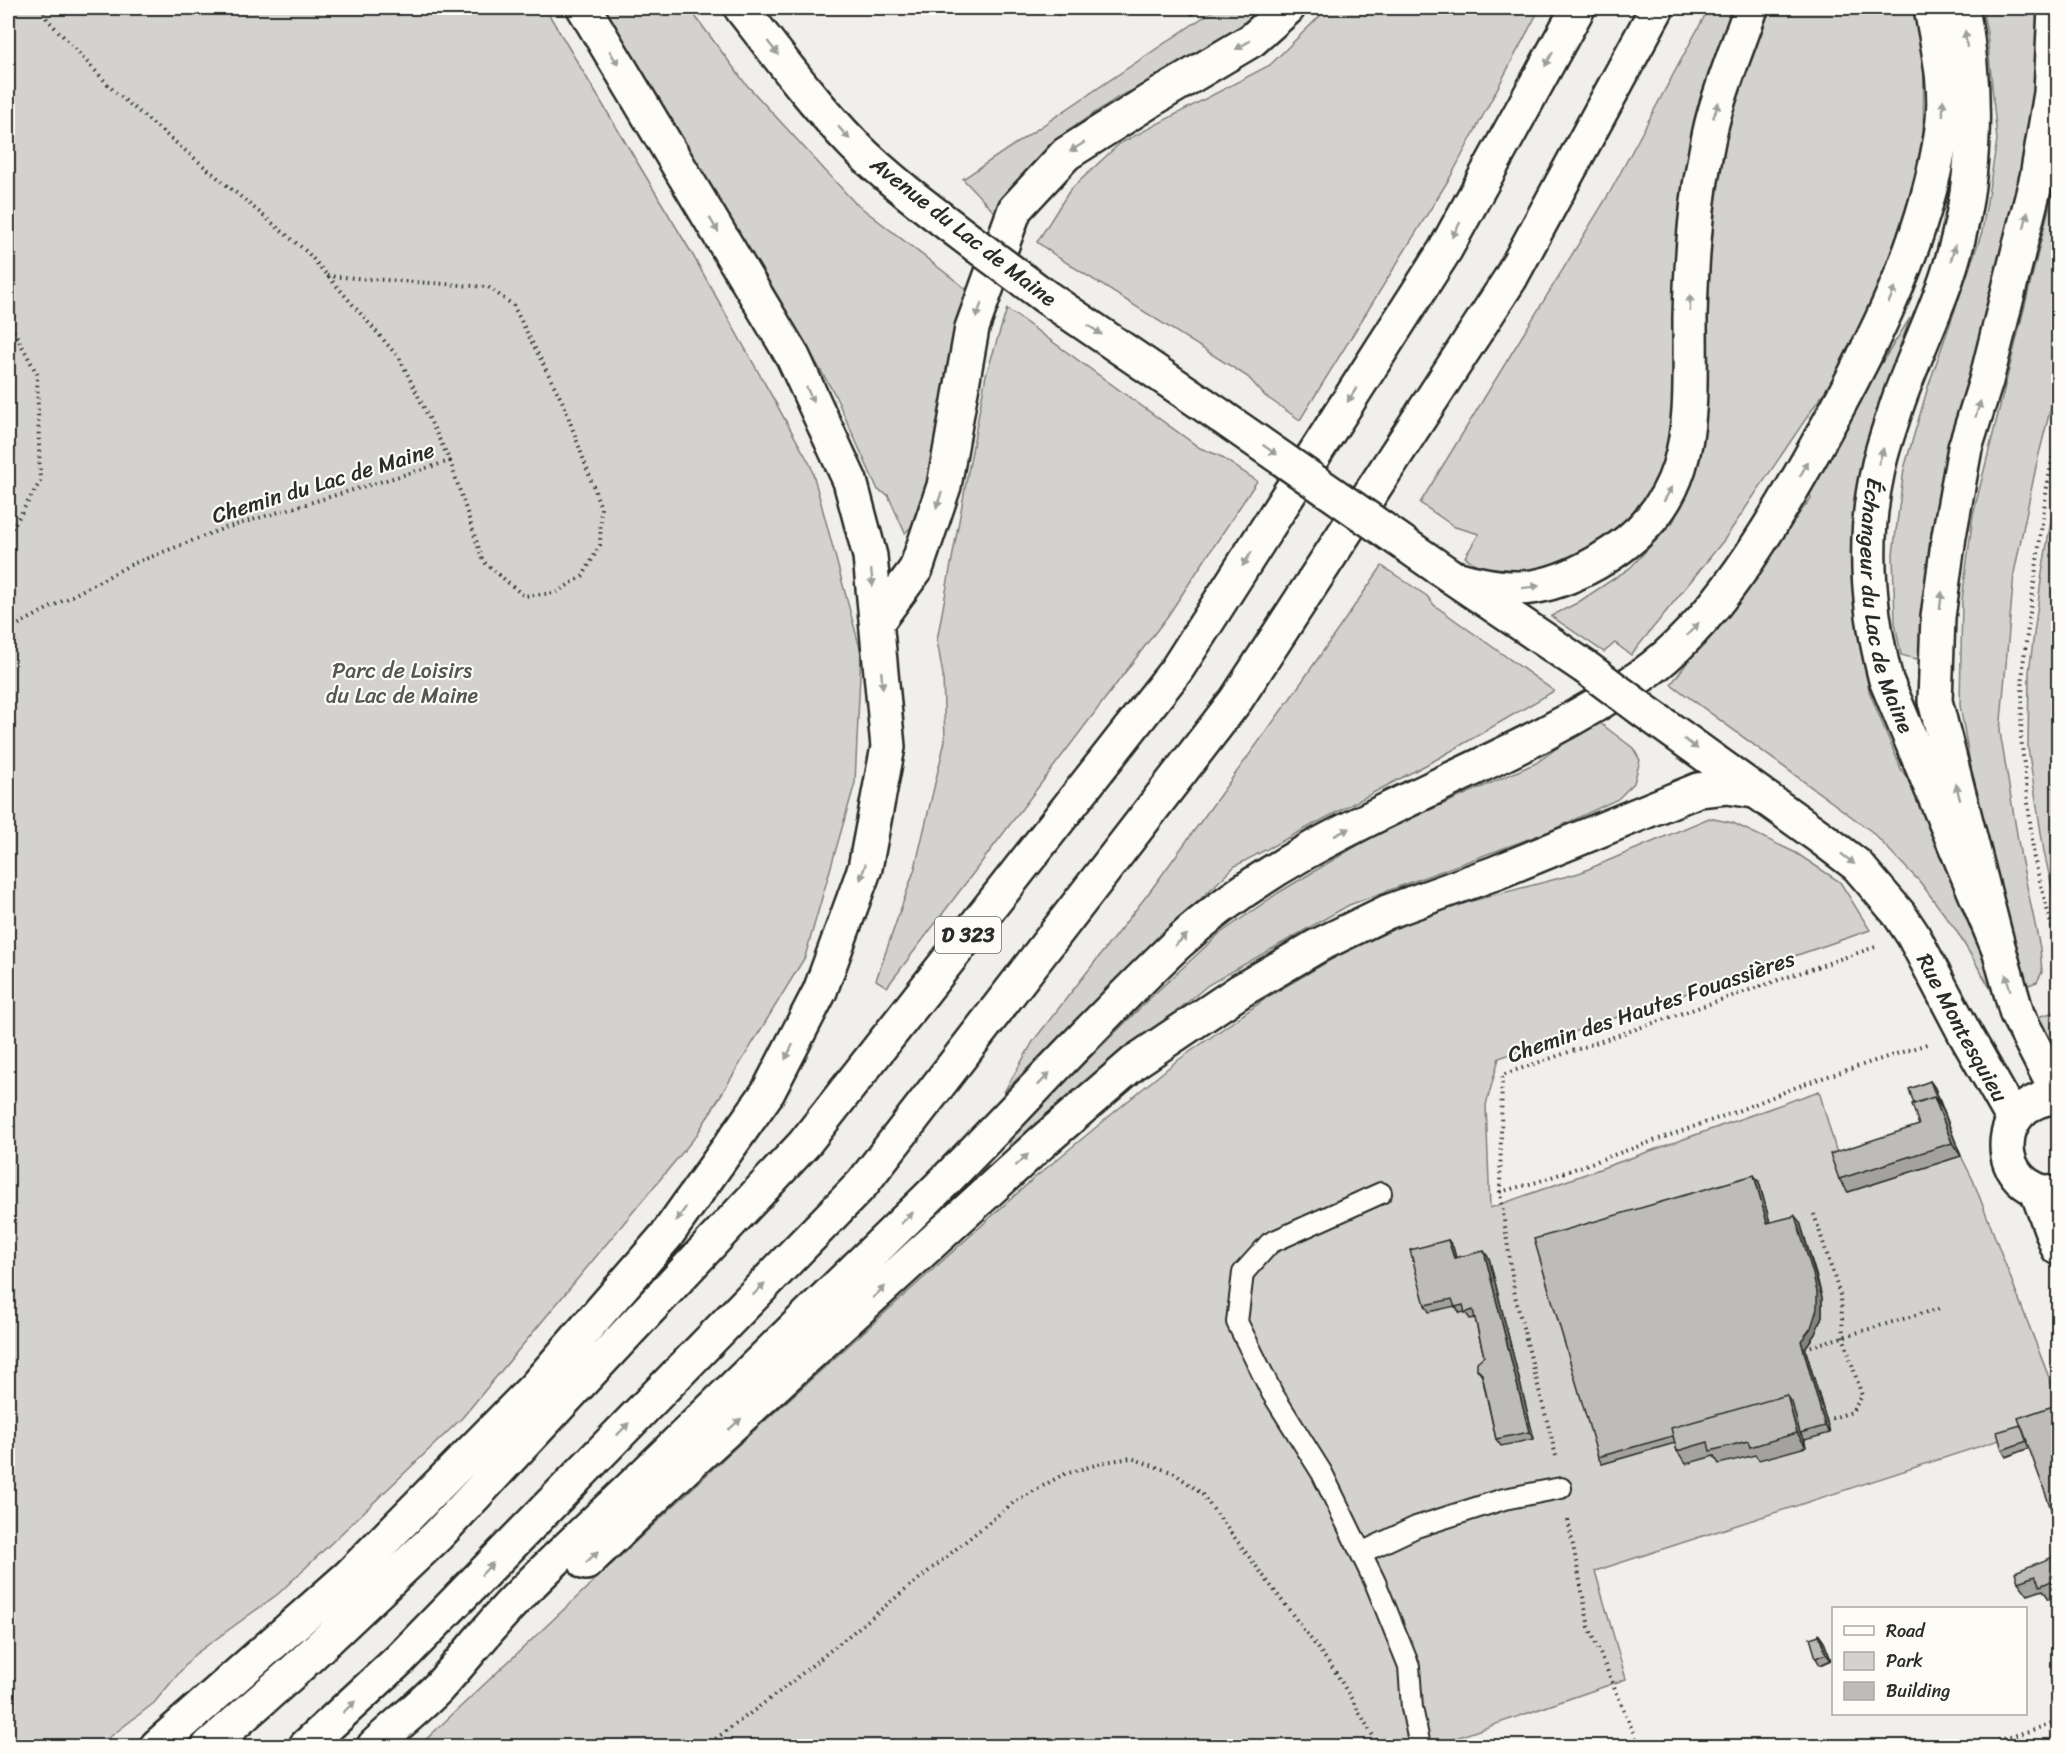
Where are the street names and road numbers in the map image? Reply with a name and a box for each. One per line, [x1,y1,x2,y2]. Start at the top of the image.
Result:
street label: Avenue du Lac de Maine [861,145,1066,317]
street label: Chemin du Lac de Maine [207,430,439,535]
street label: Échangeur du Lac de Maine [1849,475,1925,740]
road number: D 323 [935,917,1001,953]
street label: Chemin des Hautes Fouassières [1502,939,1801,1074]
street label: Rue Montesquieu [1906,946,2019,1110]

